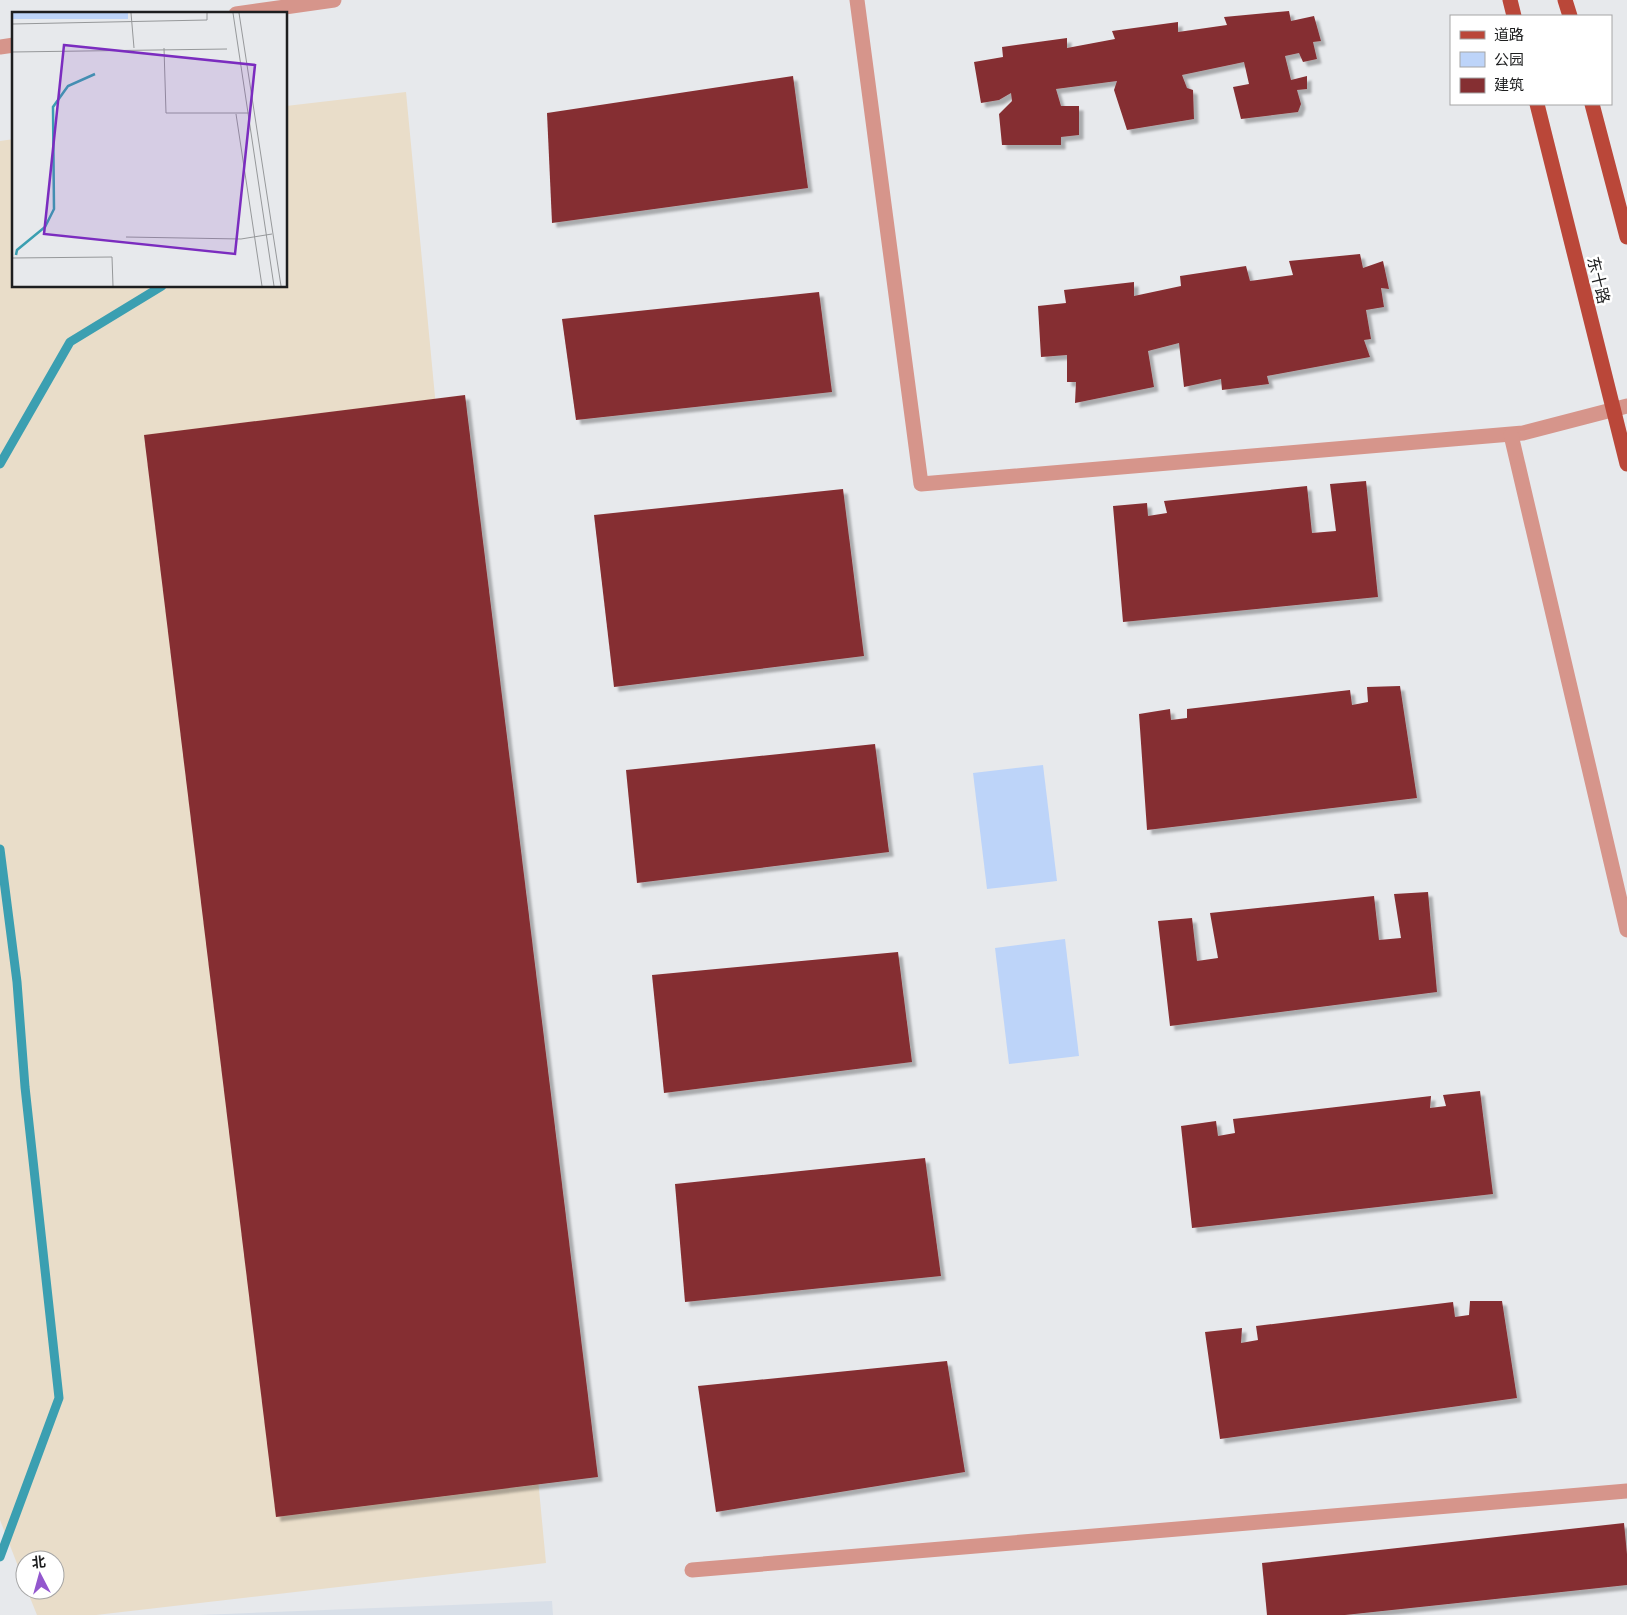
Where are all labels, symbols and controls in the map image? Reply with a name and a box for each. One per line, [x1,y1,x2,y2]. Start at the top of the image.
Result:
inset map [12,12,288,288]
legend [1450,15,1612,105]
text: 道路 [1494,26,1524,43]
text: 公园 [1494,51,1524,68]
text: 建筑 [1494,76,1524,93]
street label: 东十路 [1584,255,1613,305]
north arrow [15,1550,65,1600]
text: 北 [31,1553,46,1571]

